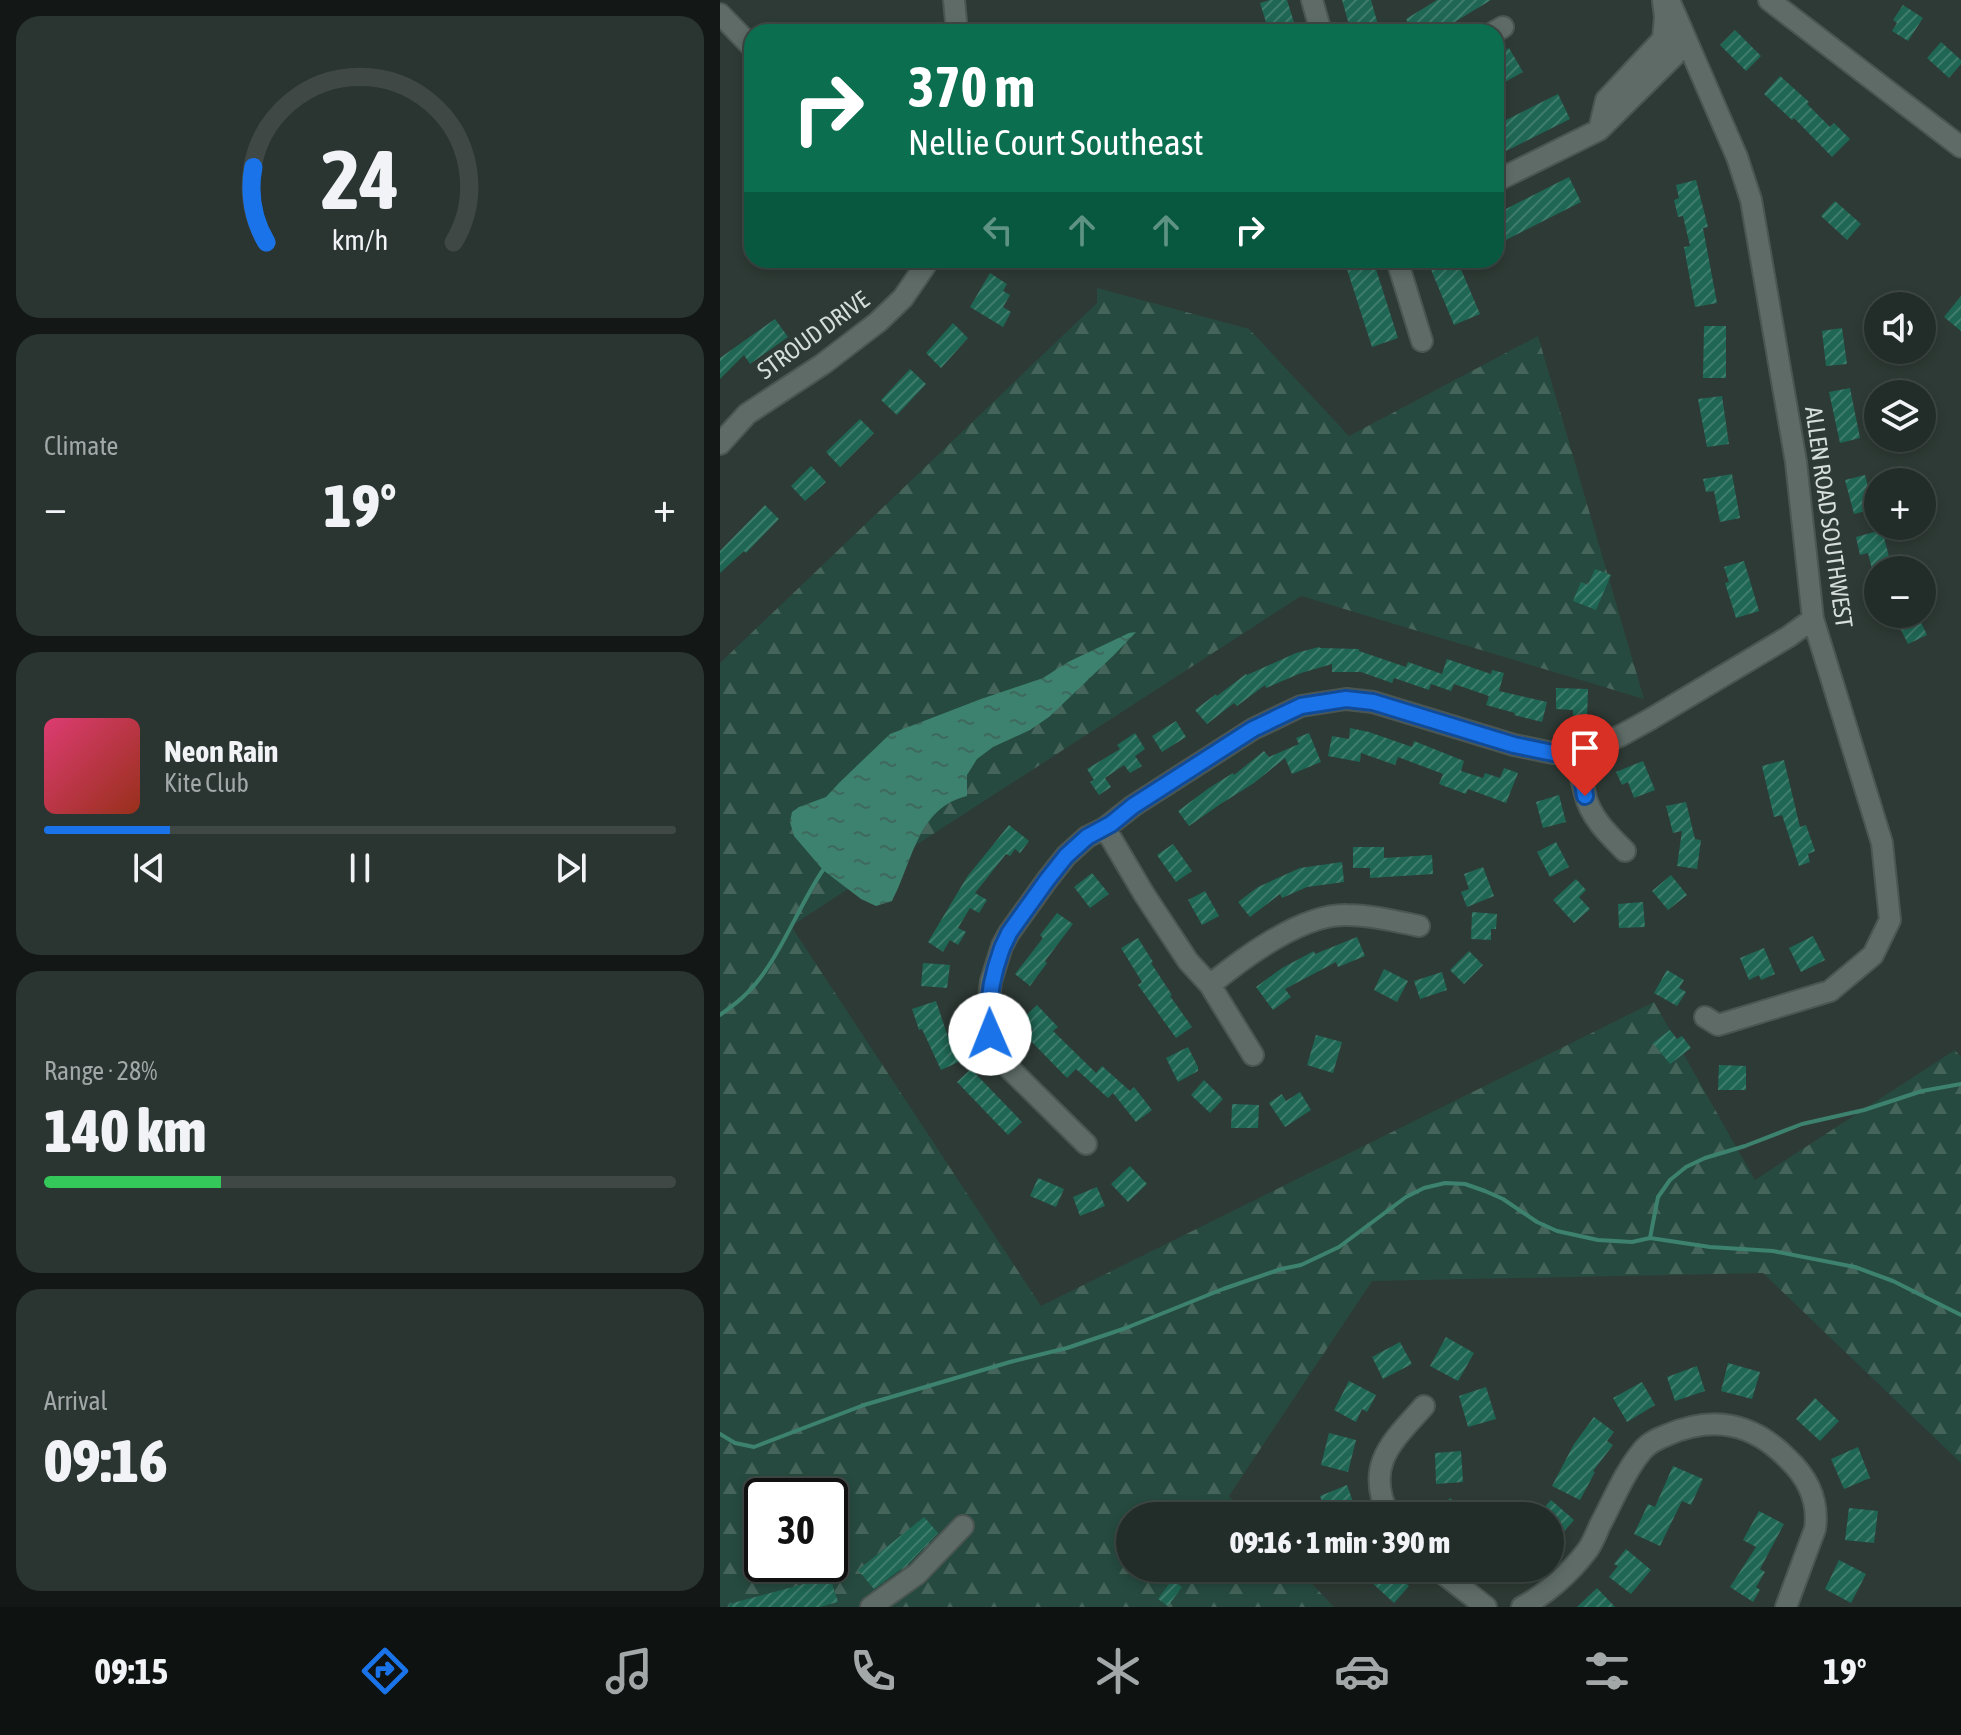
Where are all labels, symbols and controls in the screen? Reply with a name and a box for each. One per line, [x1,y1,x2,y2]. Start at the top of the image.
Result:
text: 370 m [908,55,1035,119]
icon: right [776,56,880,160]
text: Nellie Court Southeast [908,121,1204,163]
text: 24 [321,131,399,227]
icon: left [976,208,1020,252]
icon: ahead [1060,208,1104,252]
icon: ahead [1144,208,1188,252]
icon: right [1228,208,1272,252]
text: km/h [332,223,388,256]
street label: STROUD DRIVE [752,286,874,384]
map controls [1864,292,1936,628]
button: sound [1864,292,1936,364]
button: layers [1864,380,1936,452]
street label: ALLEN ROAD SOUTHWEST [1800,405,1858,630]
text: Climate [44,431,118,461]
button: + [1864,468,1936,540]
text: 19° [324,471,396,540]
text: − [44,481,67,531]
text: + [653,481,676,531]
button: − [1864,556,1936,628]
pin [1551,714,1619,796]
icon: arrive [1563,726,1607,770]
text: Neon Rain [164,734,278,768]
text: Kite Club [164,768,249,798]
icon: previous [127,846,171,890]
icon: pause [338,846,382,890]
icon: next [549,846,593,890]
position arrow [948,992,1032,1076]
text: Range · 28% [44,1056,157,1086]
text: 140 km [44,1096,206,1165]
text: Arrival [44,1386,108,1416]
text: 09:16 [44,1426,167,1495]
speed limit sign: 30 [744,1478,848,1582]
text: 09:16 · 1 min · 390 m [1230,1525,1450,1559]
icon: directions [357,1643,413,1699]
icon: music [601,1643,657,1699]
icon: phone [845,1643,901,1699]
icon: climate [1090,1643,1146,1699]
icon: car [1334,1643,1390,1699]
icon: filters [1579,1643,1635,1699]
text: 09:15 [94,1650,168,1692]
text: 19° [1823,1650,1867,1692]

